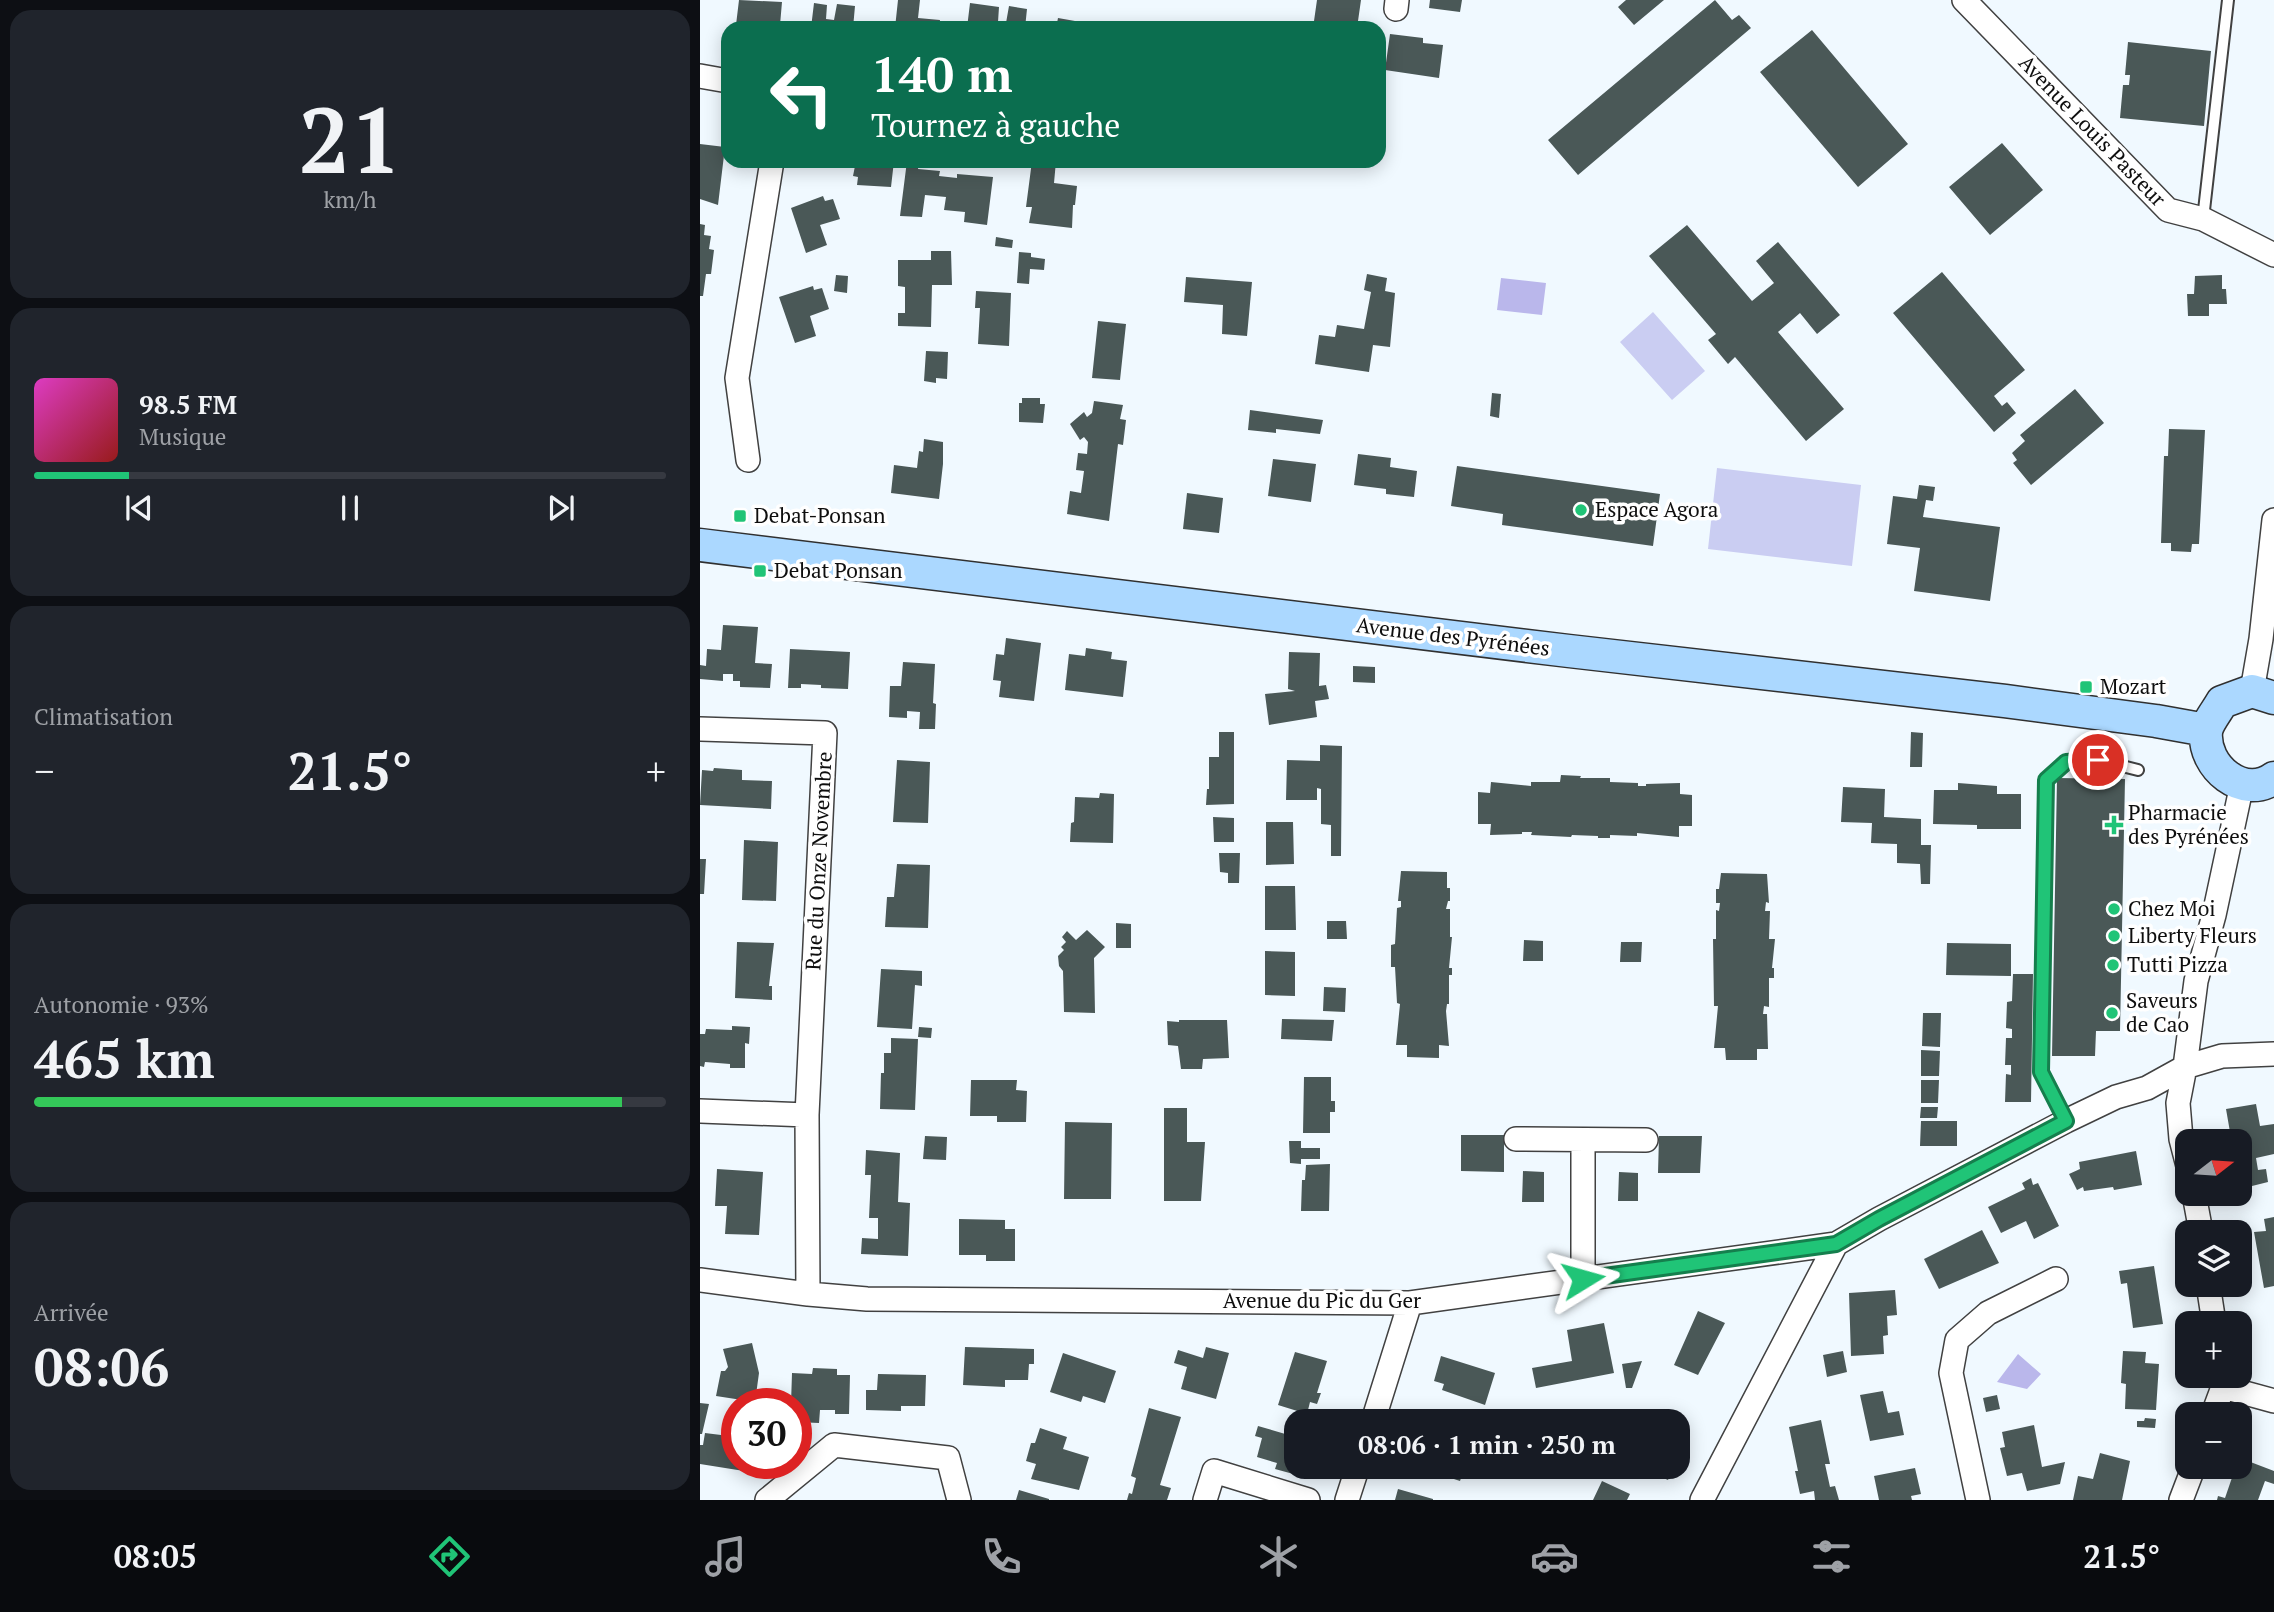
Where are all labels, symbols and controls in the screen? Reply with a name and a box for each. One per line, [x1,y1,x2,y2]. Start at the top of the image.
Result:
text: 140 m [871,41,1013,106]
icon: left [756,49,847,140]
street label: Avenue Louis Pasteur [2013,49,2172,212]
text: 21 [299,78,401,199]
text: Tournez à gauche [871,104,1120,146]
text: km/h [323,184,377,215]
text: 98.5 FM [139,387,237,421]
text: Musique [139,421,226,452]
icon: previous [120,489,158,527]
icon: pause [331,489,369,527]
icon: next [542,489,580,527]
place label: Espace Agora [1595,495,1719,523]
place label: Debat-Ponsan [754,501,886,529]
marker: Espace Agora [1573,502,1589,518]
marker: Debat-Ponsan [732,508,748,524]
place label: Debat Ponsan [774,556,903,584]
marker: Debat Ponsan [752,563,768,579]
street label: Avenue des Pyrénées [1355,610,1551,662]
place label: Mozart [2100,672,2166,700]
marker: Mozart [2078,679,2094,695]
text: Climatisation [34,701,173,732]
pin [2068,730,2128,790]
text: 21.5° [287,736,413,805]
icon: arrive [2079,741,2117,779]
text: − [34,746,54,796]
text: + [646,746,666,796]
street label: Rue du Onze Novembre [798,751,838,971]
place label: Pharmacie des Pyrénées [2128,798,2249,850]
marker: Pharmacie des Pyrénées [2106,817,2122,833]
place label: Chez Moi [2128,894,2216,922]
marker: Chez Moi [2106,901,2122,917]
place label: Liberty Fleurs [2128,921,2257,949]
marker: Liberty Fleurs [2106,928,2122,944]
place label: Tutti Pizza [2127,950,2228,978]
marker: Tutti Pizza [2105,957,2121,973]
place label: Saveurs de Cao [2126,986,2198,1038]
text: Autonomie · 93% [34,989,209,1020]
marker: Saveurs de Cao [2104,1005,2120,1021]
text: 465 km [34,1024,215,1093]
north arrow [2175,1129,2252,1206]
map controls [2175,1129,2252,1479]
button: layers [2175,1220,2252,1297]
position arrow [1546,1242,1620,1316]
street label: Avenue du Pic du Ger [1223,1286,1421,1314]
text: Arrivée [34,1297,109,1328]
button: + [2175,1311,2252,1388]
text: 08:06 [34,1332,169,1401]
speed limit sign: 30 [721,1388,812,1479]
button: − [2175,1402,2252,1479]
text: 08:06 · 1 min · 250 m [1358,1427,1616,1461]
icon: directions [425,1532,474,1581]
icon: music [701,1532,750,1581]
icon: phone [977,1532,1026,1581]
icon: climate [1254,1532,1303,1581]
icon: car [1530,1532,1579,1581]
icon: filters [1807,1532,1856,1581]
text: 08:05 [114,1535,197,1577]
text: 21.5° [2083,1535,2160,1577]

